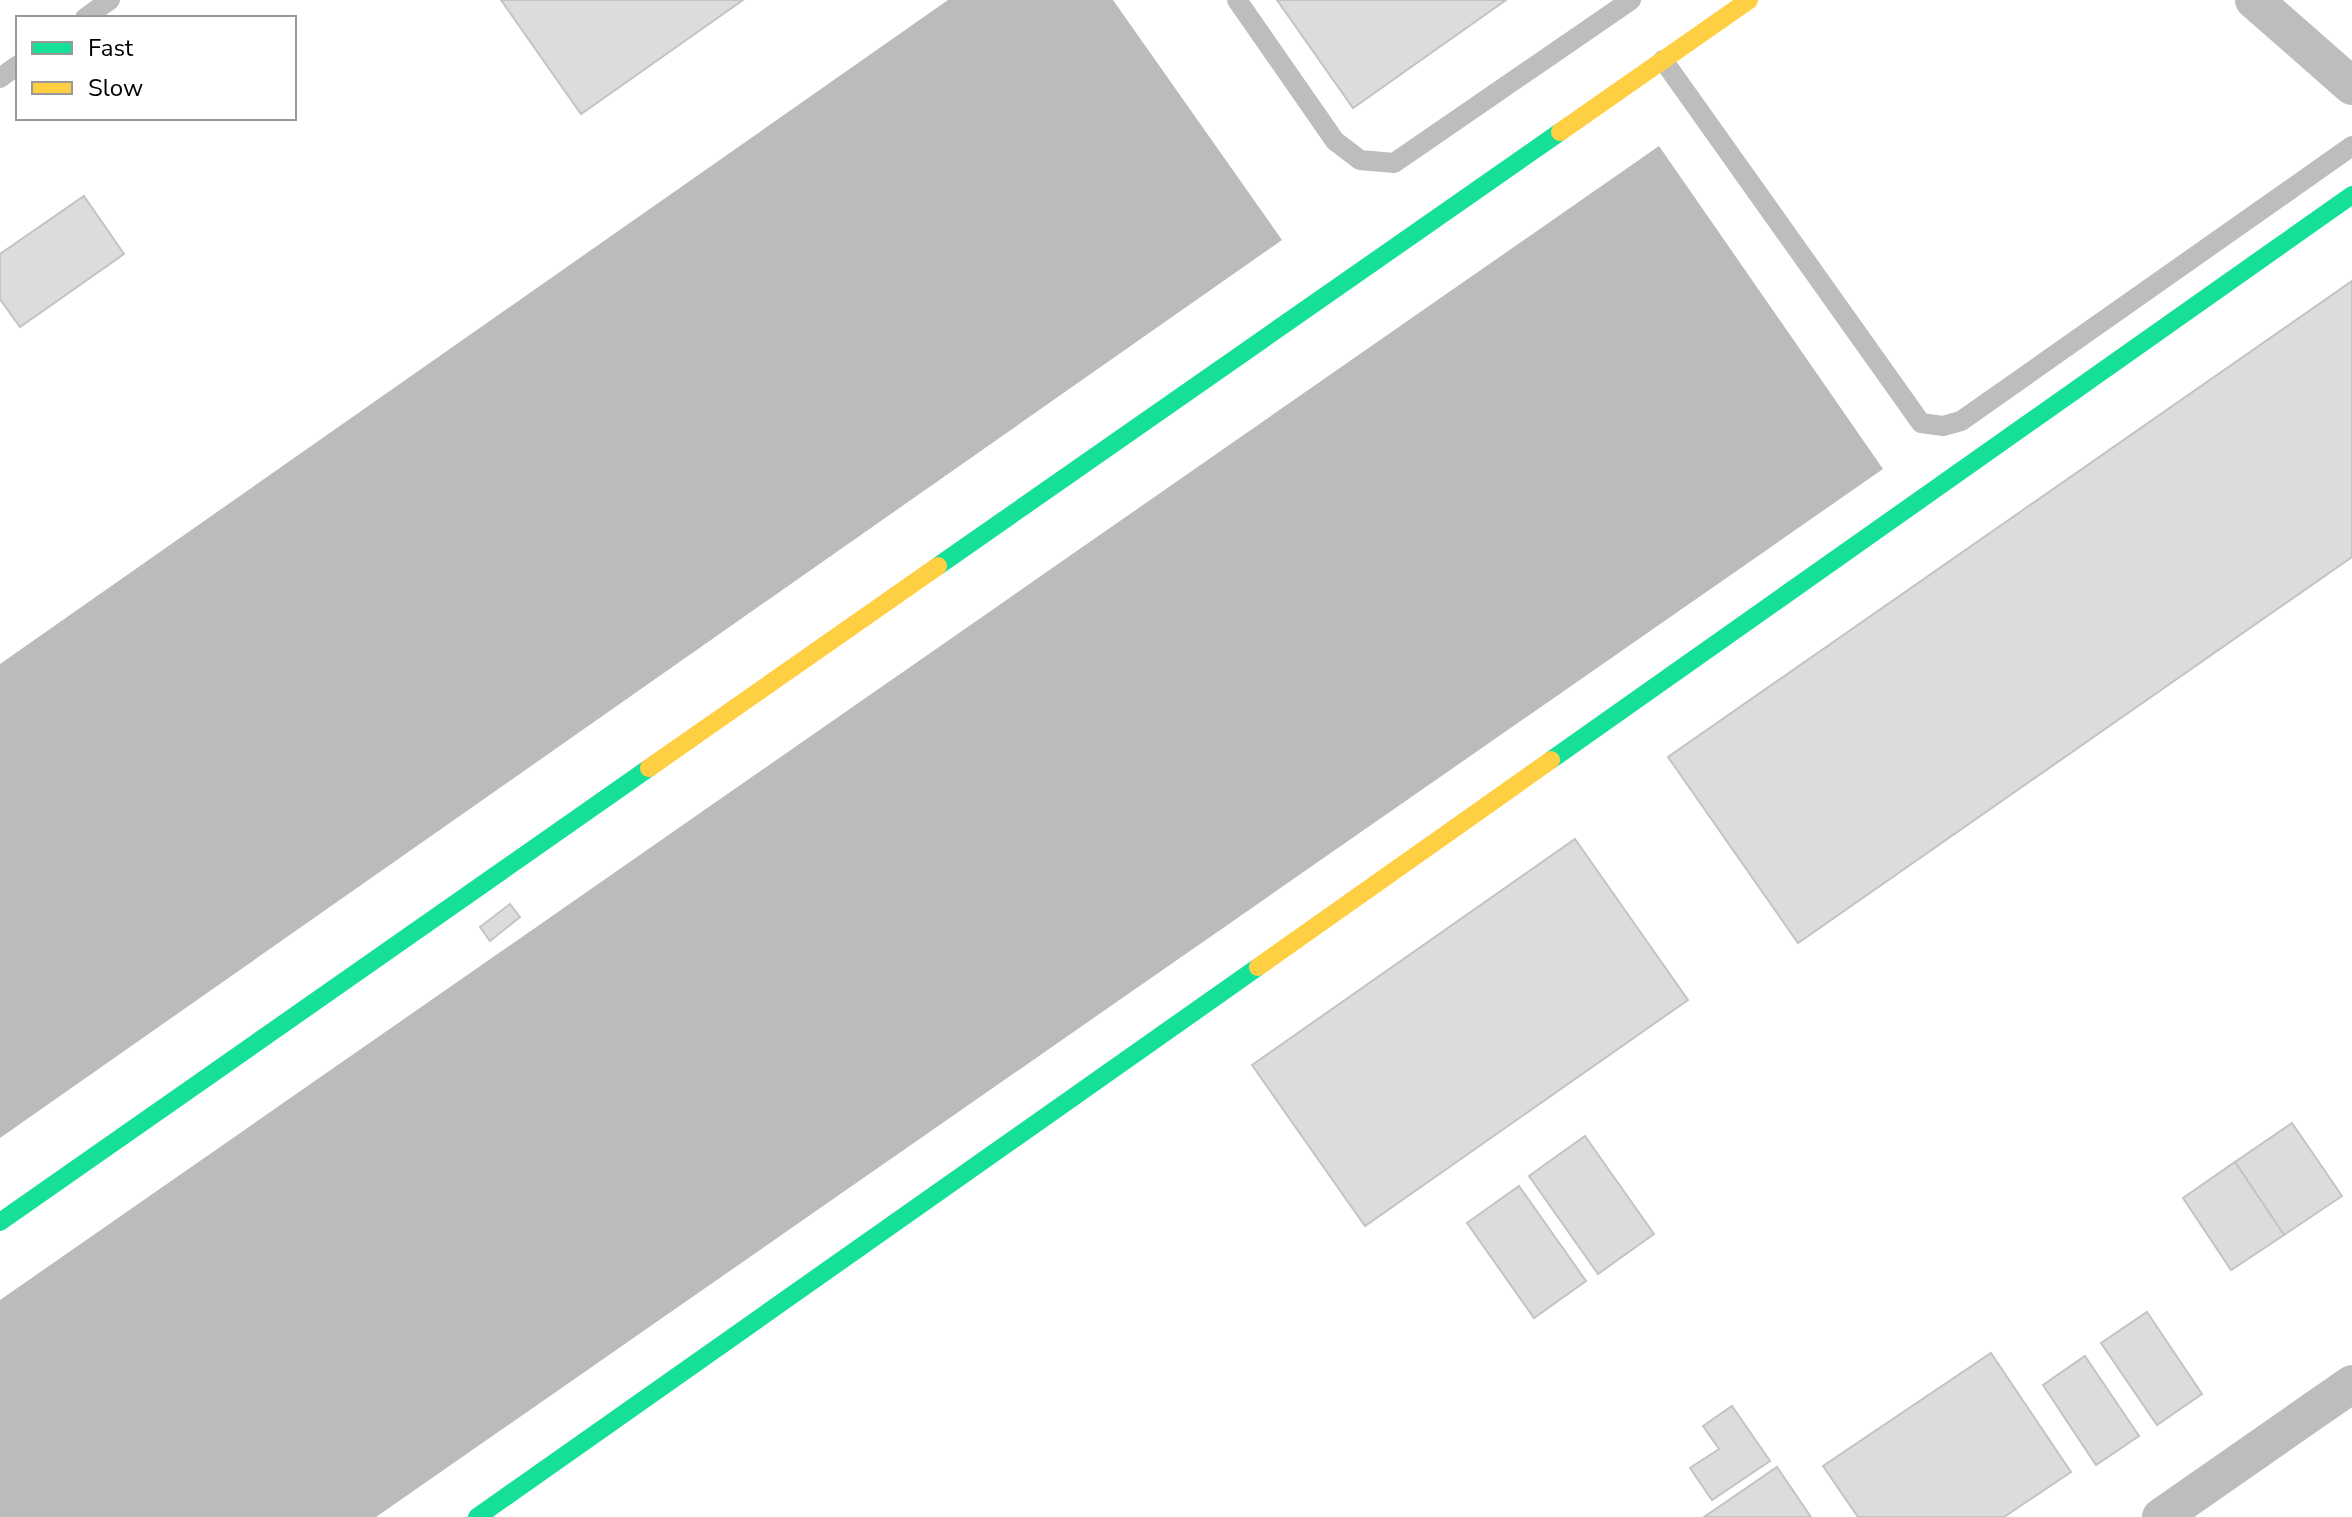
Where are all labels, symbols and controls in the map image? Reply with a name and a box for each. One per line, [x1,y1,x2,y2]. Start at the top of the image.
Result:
legend [16,16,296,120]
text: Fast [88,32,134,64]
text: Slow [88,72,143,104]

